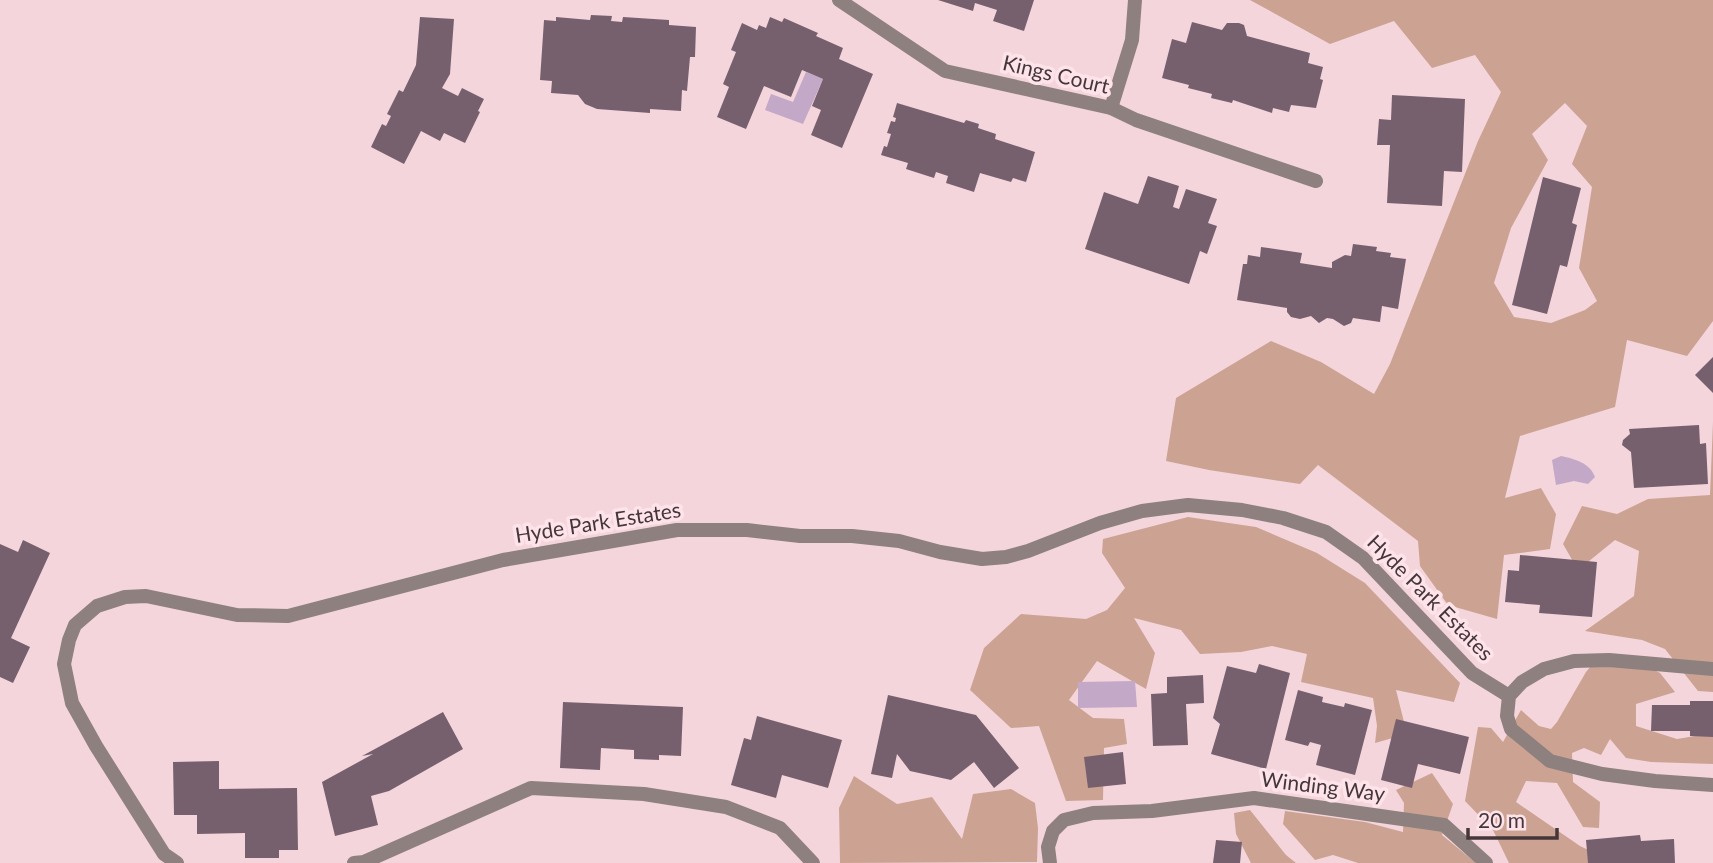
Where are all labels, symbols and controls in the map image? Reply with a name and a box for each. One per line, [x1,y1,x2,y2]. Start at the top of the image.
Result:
street label: Kings Court [1001,49,1113,98]
street label: Hyde Park Estates [513,496,682,547]
street label: Hyde Park Estates [1363,529,1499,665]
street label: Winding Way [1260,766,1387,806]
scale bar [1468,796,1557,840]
text: 20 m [1478,807,1525,832]

